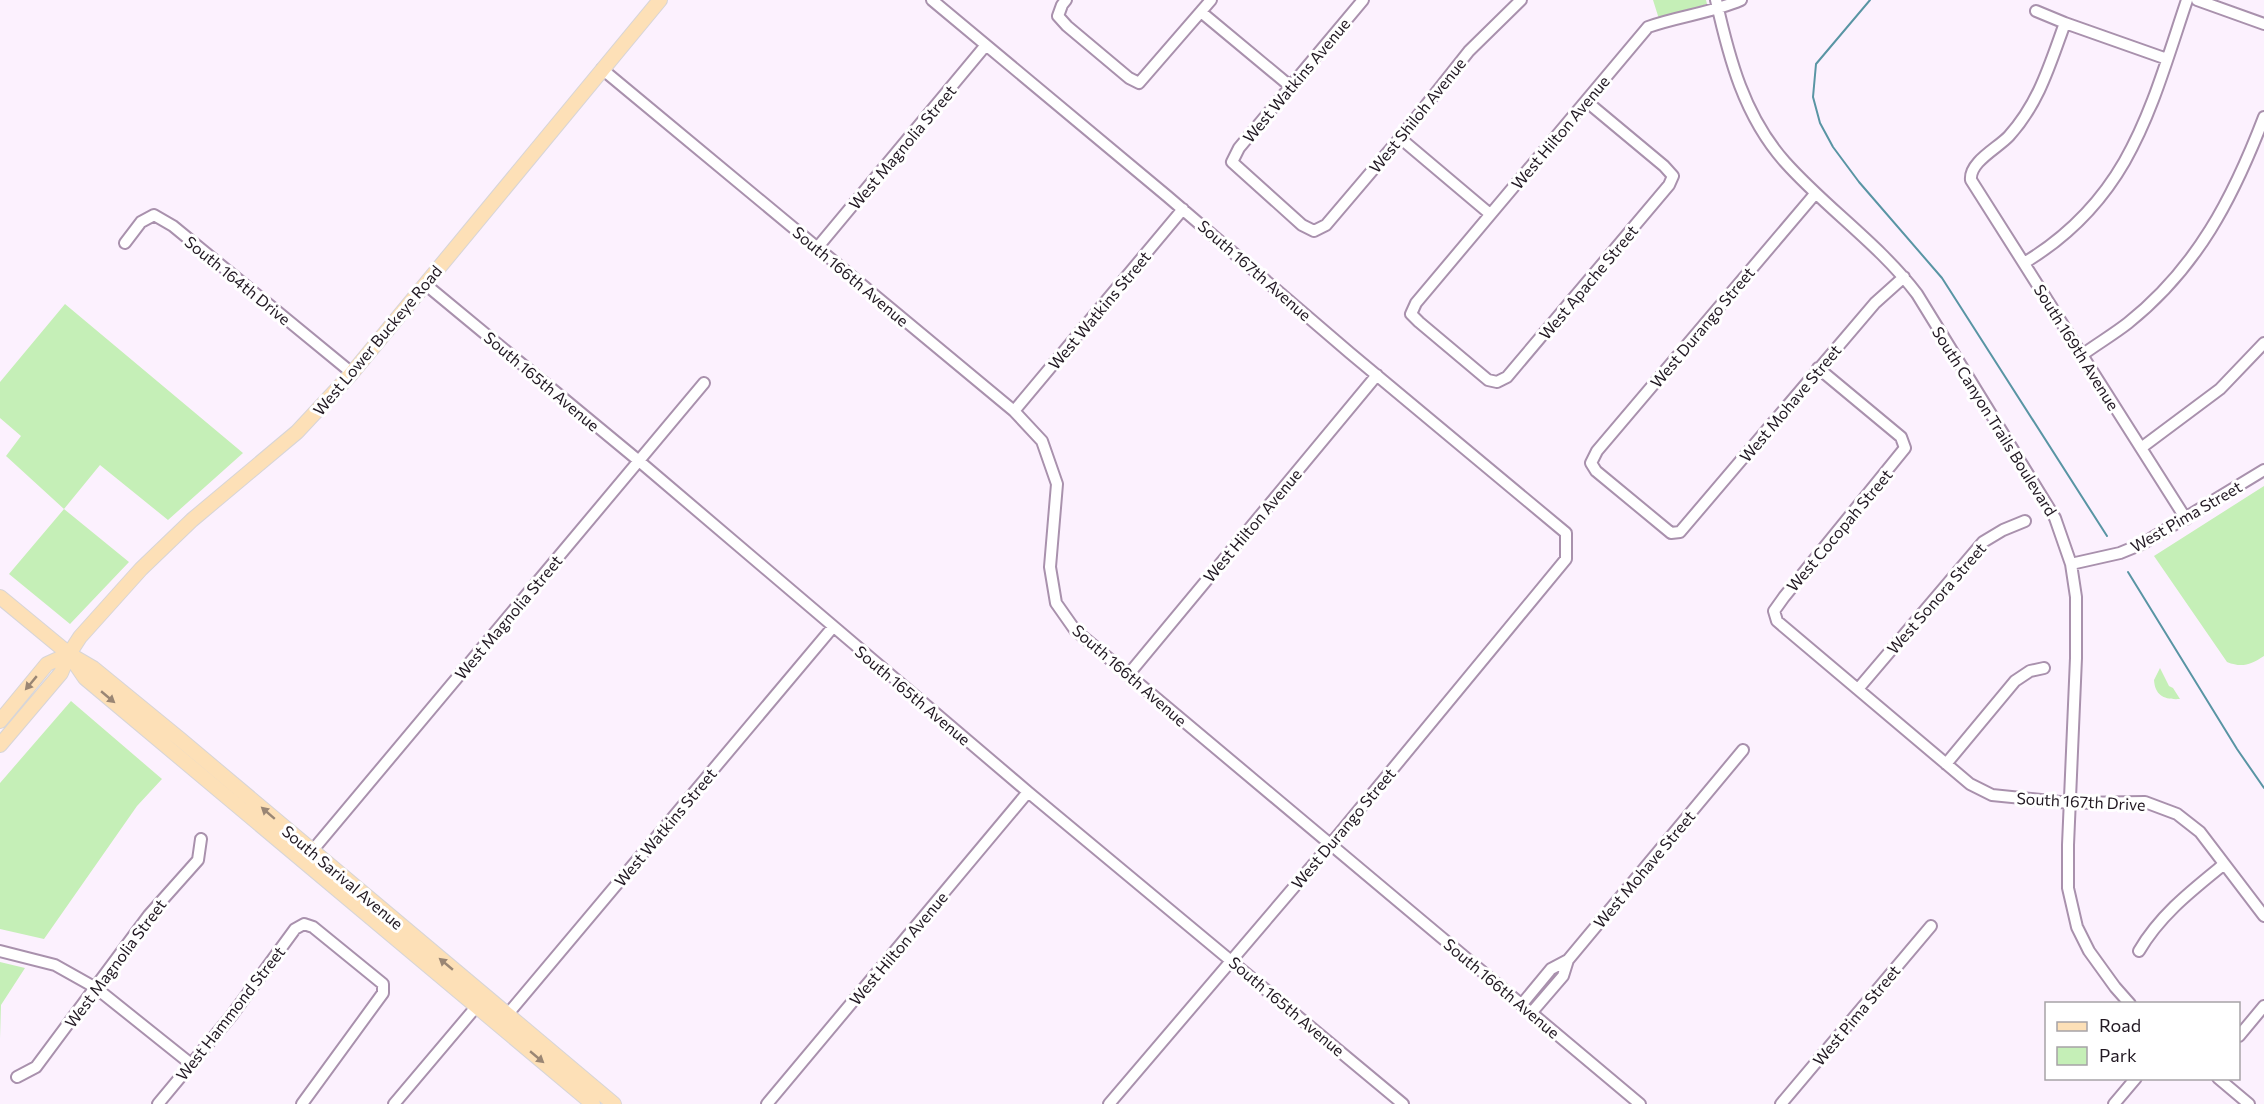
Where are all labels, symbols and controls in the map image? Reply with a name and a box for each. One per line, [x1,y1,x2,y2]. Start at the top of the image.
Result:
street label: West Watkins Avenue [1238,14,1354,146]
street label: West Shiloh Avenue [1365,54,1469,176]
street label: West Hilton Avenue [1507,71,1613,193]
street label: West Magnolia Street [844,81,960,213]
street label: South 167th Avenue [1195,216,1315,324]
street label: West Apache Street [1535,221,1642,343]
street label: South 166th Avenue [789,222,913,330]
street label: South 164th Drive [181,232,295,328]
street label: West Watkins Street [1044,247,1154,373]
street label: West Lower Buckeye Road [309,261,445,419]
street label: West Durango Street [1646,263,1758,391]
street label: South 169th Avenue [2031,281,2123,413]
street label: South Canyon Trails Boulevard [1929,323,2061,519]
street label: South 165th Avenue [481,327,603,435]
street label: West Mohave Street [1735,340,1845,466]
street label: West Hilton Avenue [1199,464,1305,586]
street label: West Cocopah Street [1782,465,1896,595]
street label: West Pima Street [2127,476,2245,556]
street label: West Sonora Street [1883,538,1990,657]
street label: West Magnolia Street [450,551,566,683]
street label: South 166th Avenue [1069,620,1191,730]
street label: South 165th Avenue [852,641,974,749]
one-way arrow [26,676,38,691]
one-way arrow [100,690,115,703]
street label: West Watkins Street [610,764,720,890]
street label: West Durango Street [1287,764,1399,892]
street label: South 167th Drive [2016,788,2146,814]
street label: West Mohave Street [1589,806,1699,932]
one-way arrow [261,807,276,820]
street label: South Sarival Avenue [279,821,407,933]
street label: West Hilton Avenue [845,887,951,1009]
street label: West Magnolia Street [60,895,170,1031]
street label: South 166th Avenue [1440,934,1564,1042]
street label: West Hammond Street [172,942,289,1084]
street label: South 165th Avenue [1226,952,1348,1060]
one-way arrow [439,958,454,971]
street label: West Pima Street [1808,961,1904,1069]
legend [2045,1002,2240,1080]
text: Road [2099,1014,2141,1036]
text: Park [2099,1044,2137,1066]
one-way arrow [529,1051,545,1064]

